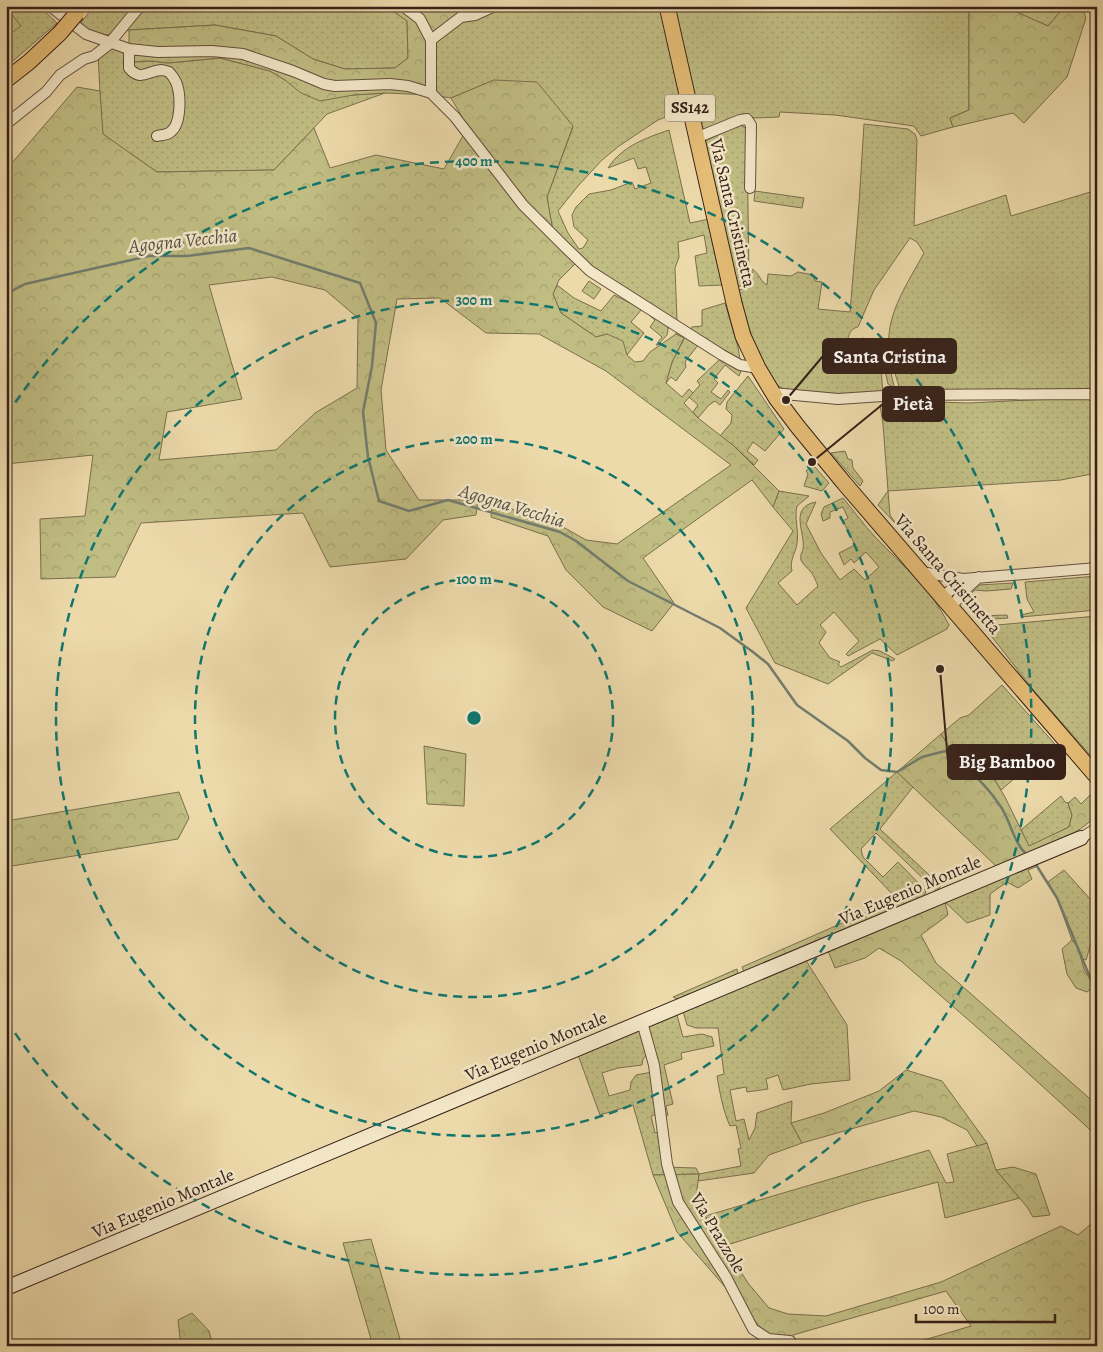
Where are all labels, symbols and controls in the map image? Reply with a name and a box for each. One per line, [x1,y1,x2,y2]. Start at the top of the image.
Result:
road number: SS142 [665,95,715,122]
street label: Via Santa Cristinetta [704,135,762,290]
text: 400 m [455,151,493,171]
water label: Agogna Vecchia [126,222,239,260]
text: 300 m [456,290,493,310]
callout: Santa Cristina [823,339,956,373]
text: Santa Cristina [834,344,947,370]
callout: Pietà [883,387,944,421]
text: Pietà [893,391,934,417]
text: 200 m [455,429,493,449]
water label: Agogna Vecchia [455,477,568,534]
street label: Via Santa Cristinetta [888,508,1007,640]
text: 100 m [456,569,492,589]
centre of rings [465,709,483,727]
callout: Big Bamboo [948,745,1065,779]
text: Big Bamboo [959,749,1056,775]
street label: Via Eugenio Montale [834,849,985,931]
street label: Via Eugenio Montale [460,1005,611,1087]
street label: Via Eugenio Montale [87,1162,238,1244]
street label: Via Prazzole [684,1187,751,1278]
scale bar [916,1292,1054,1324]
text: 100 m [923,1299,960,1319]

